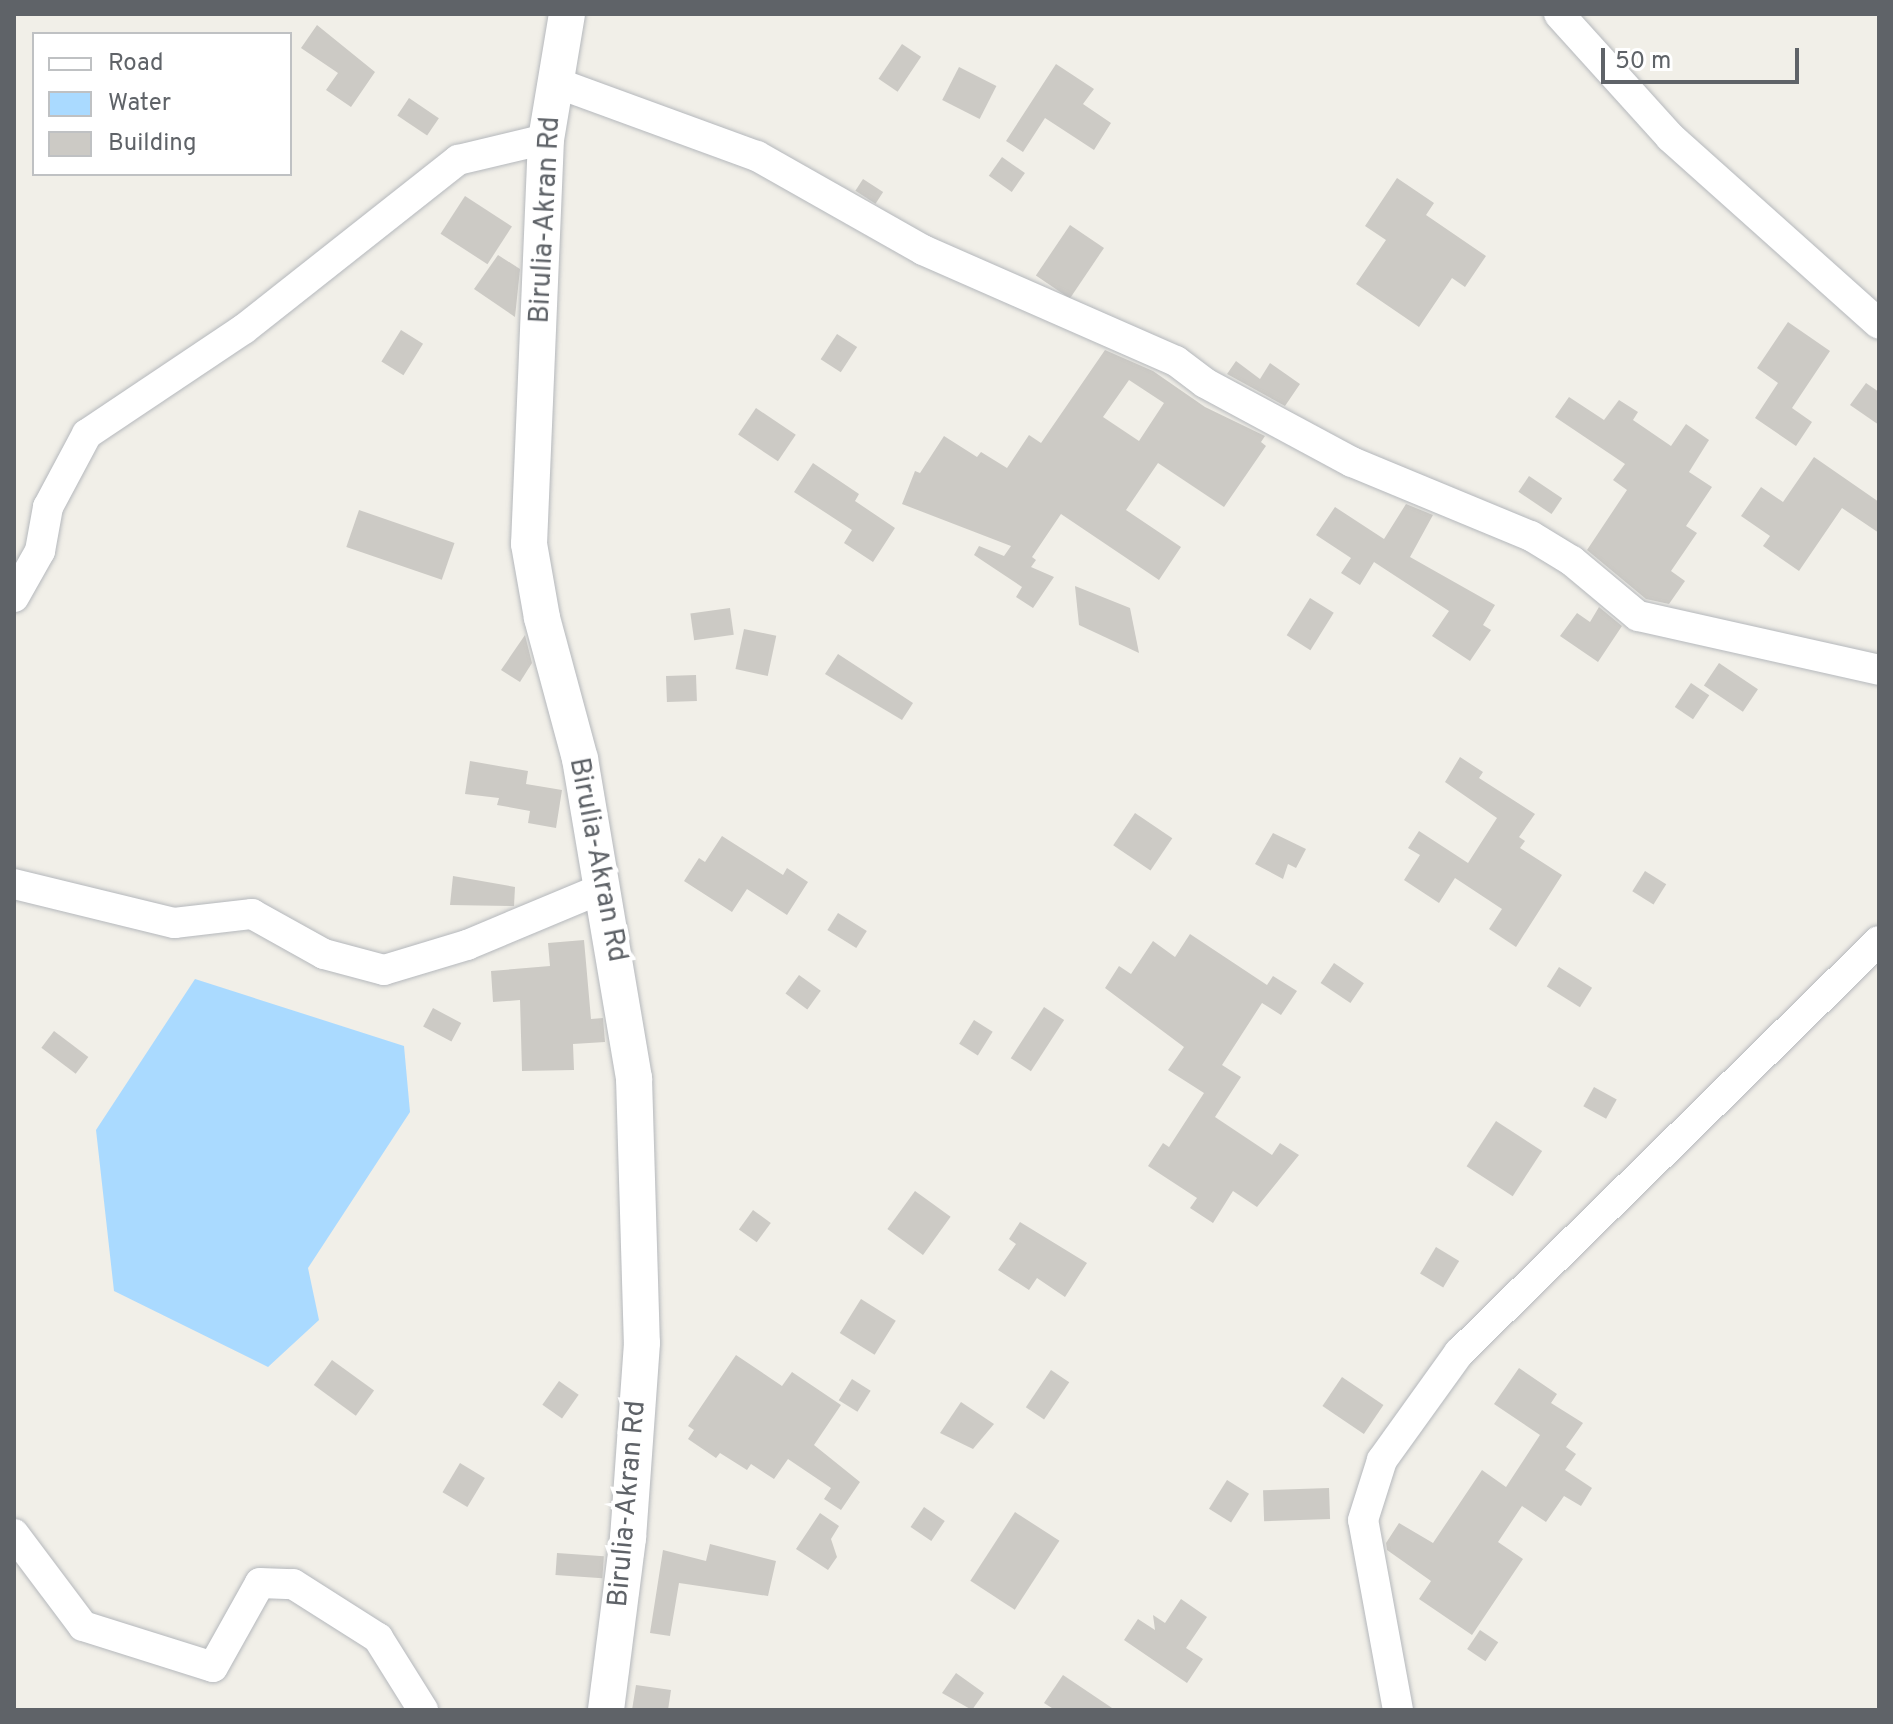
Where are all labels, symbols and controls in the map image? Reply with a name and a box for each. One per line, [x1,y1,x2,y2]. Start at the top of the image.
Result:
legend [32,32,292,176]
scale bar [1605,32,1803,82]
text: 50 m [1615,47,1671,77]
text: Road [108,49,164,79]
text: Water [108,89,171,119]
street label: Birulia-Akran Rd [524,116,568,324]
text: Building [108,129,197,159]
street label: Birulia-Akran Rd [561,755,633,965]
street label: Birulia-Akran Rd [602,1399,654,1609]

